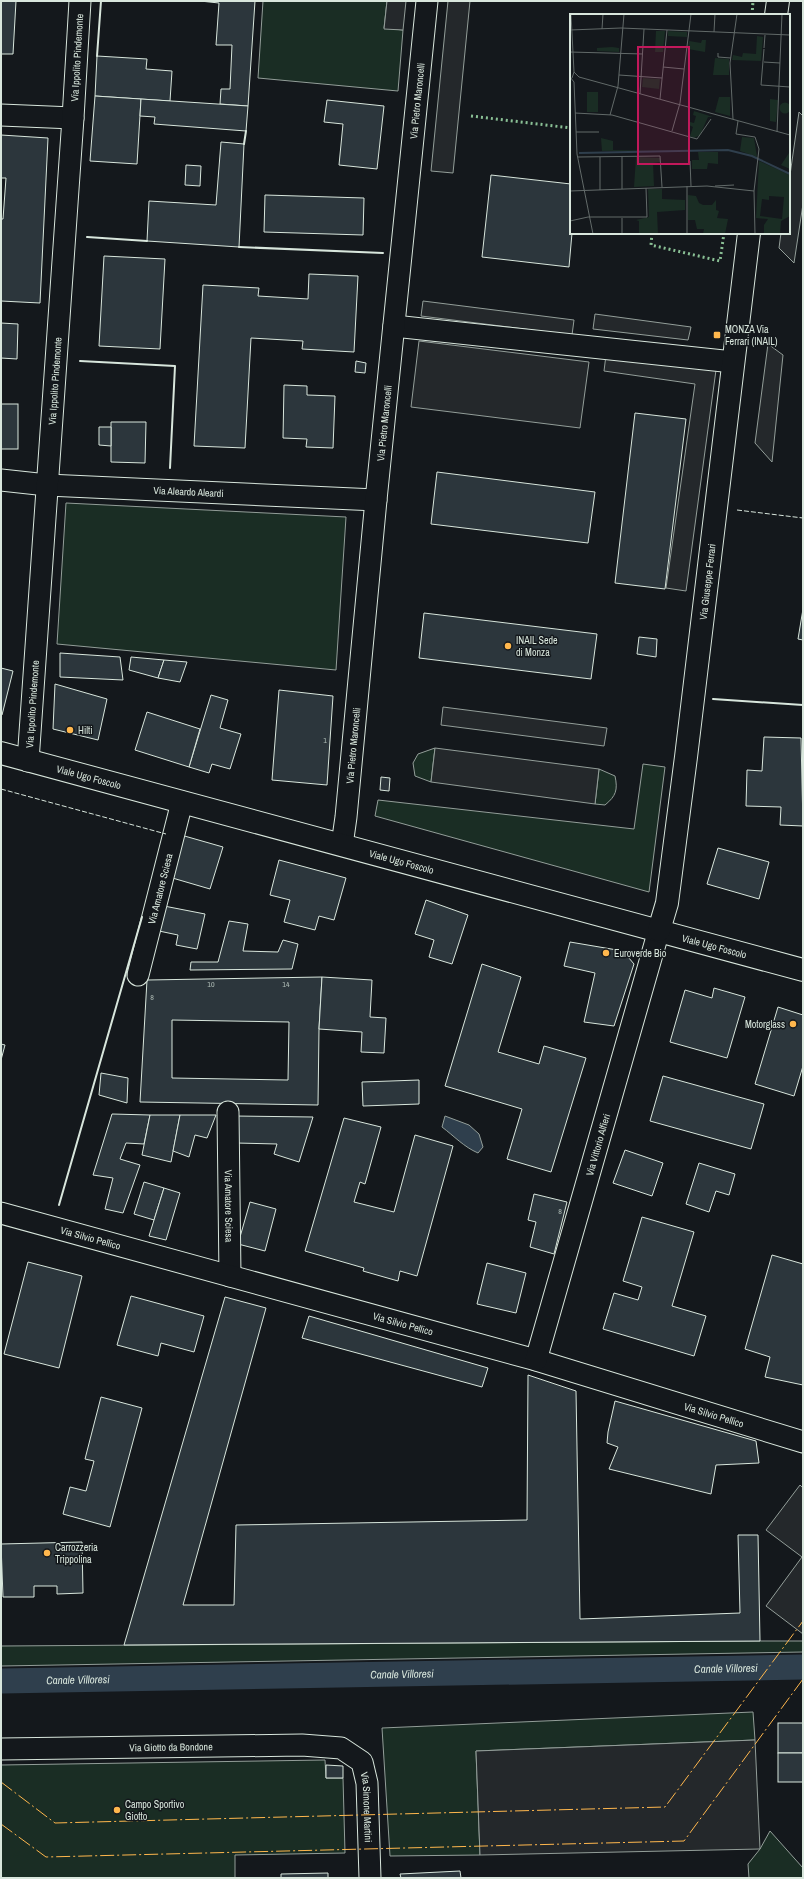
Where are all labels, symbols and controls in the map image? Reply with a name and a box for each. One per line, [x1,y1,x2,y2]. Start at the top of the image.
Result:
street label: Via Ippolito Pindemonte [68,13,86,102]
inset map [570,14,790,234]
street label: Via Pietro Maroncelli [407,62,428,140]
place label: MONZA Via Ferrari (INAIL) [725,323,778,348]
marker: MONZA Via Ferrari (INAIL) [712,330,722,340]
street label: Via Ippolito Pindemonte [46,336,65,425]
street label: Via Pietro Maroncelli [374,384,395,462]
street label: Via Aleardo Aleardi [153,484,224,500]
street label: Via Giuseppe Ferrari [697,543,719,621]
place label: INAIL Sede di Monza [516,634,558,659]
marker: INAIL Sede di Monza [503,641,513,651]
street label: Via Ippolito Pindemonte [23,659,42,748]
street label: Via Pietro Maroncelli [343,707,363,784]
place label: Hilti [78,724,93,737]
marker: Hilti [65,725,75,735]
house number: 1 [323,735,327,745]
street label: Viale Ugo Foscolo [55,762,123,792]
street label: Viale Ugo Foscolo [368,847,436,877]
street label: Via Amatore Sciesa [145,852,176,926]
street label: Viale Ugo Foscolo [680,932,748,962]
place label: Euroverde Bio [614,947,667,960]
marker: Euroverde Bio [601,948,611,958]
house number: 10 [207,979,215,989]
house number: 14 [282,979,290,989]
house number: 8 [150,992,154,1002]
place label: Motorglass [745,1018,785,1031]
marker: Motorglass [788,1019,798,1029]
street label: Via Vittorio Alfieri [583,1112,613,1177]
street label: Via Amatore Sciesa [222,1170,236,1243]
house number: 8 [558,1206,562,1216]
street label: Via Silvio Pellico [59,1224,123,1253]
street label: Via Silvio Pellico [371,1309,435,1339]
street label: Via Silvio Pellico [682,1400,746,1431]
place label: Carrozzeria Trippolina [55,1541,98,1566]
marker: Carrozzeria Trippolina [42,1548,52,1558]
water label: Canale Villoresi [694,1661,758,1676]
water label: Canale Villoresi [370,1666,434,1682]
water label: Canale Villoresi [46,1672,110,1687]
street label: Via Giotto da Bondone [129,1740,213,1754]
street label: Via Simone Martini [358,1771,375,1843]
place label: Campo Sportivo Giotto [125,1798,185,1823]
marker: Campo Sportivo Giotto [112,1805,122,1815]

